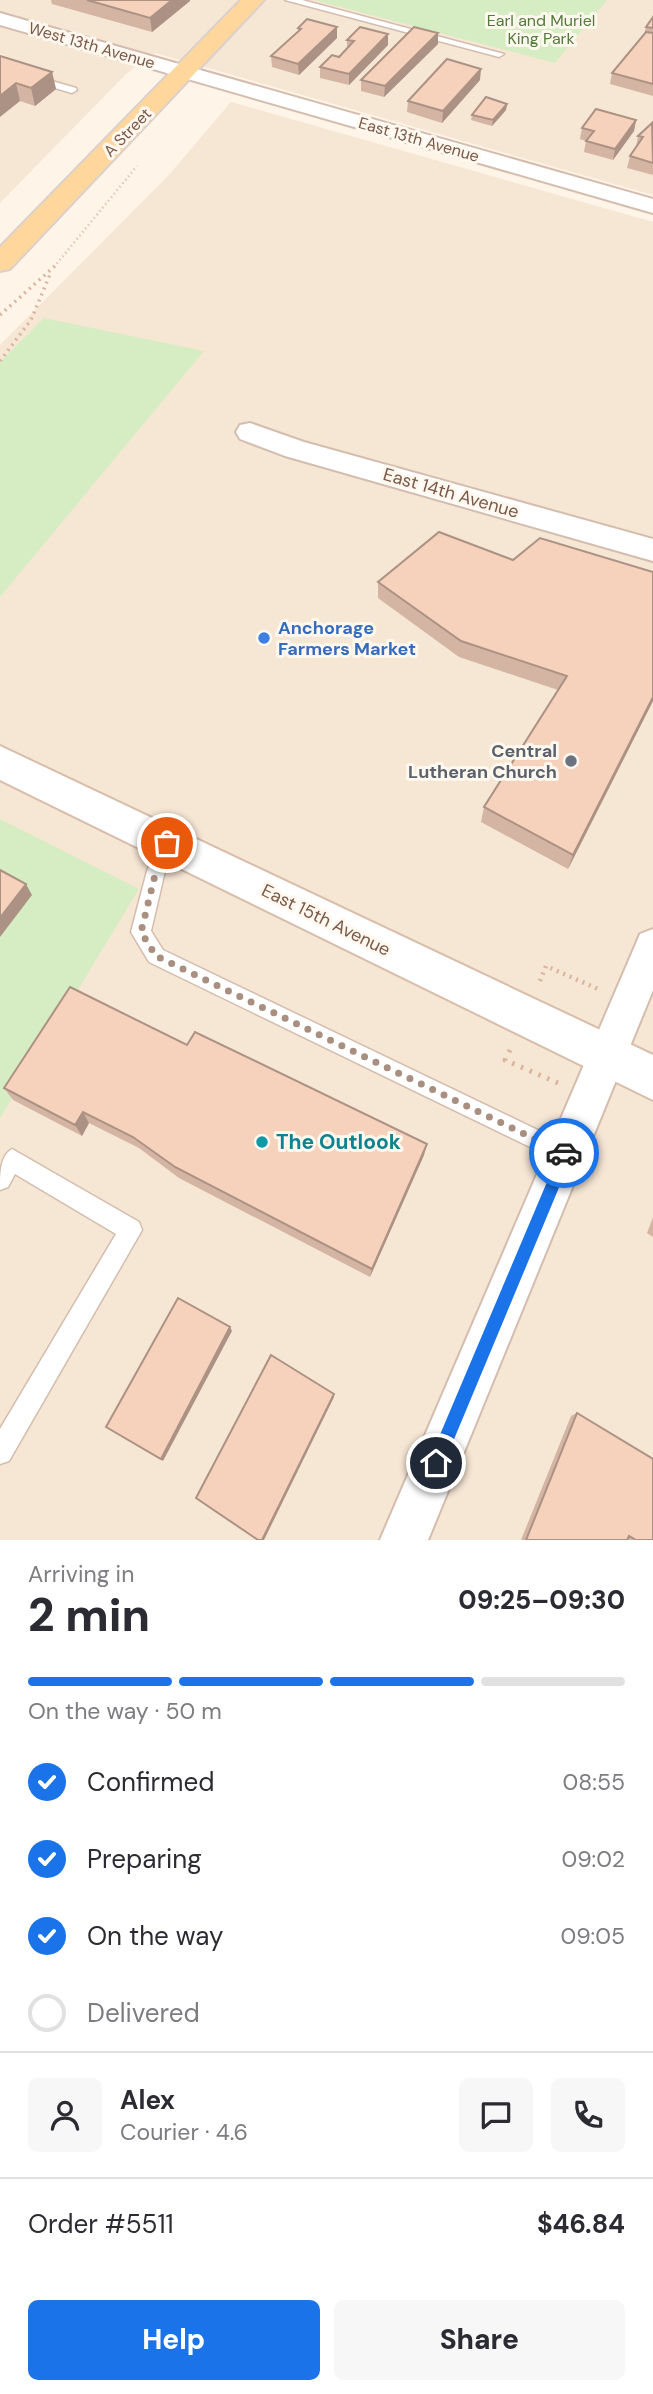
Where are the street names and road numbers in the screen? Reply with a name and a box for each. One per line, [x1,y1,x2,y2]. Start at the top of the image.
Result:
street label: West 13th Avenue [26,17,157,74]
street label: A Street [99,103,156,161]
street label: East 13th Avenue [356,112,482,167]
street label: East 14th Avenue [380,462,522,524]
street label: East 15th Avenue [258,878,394,962]

